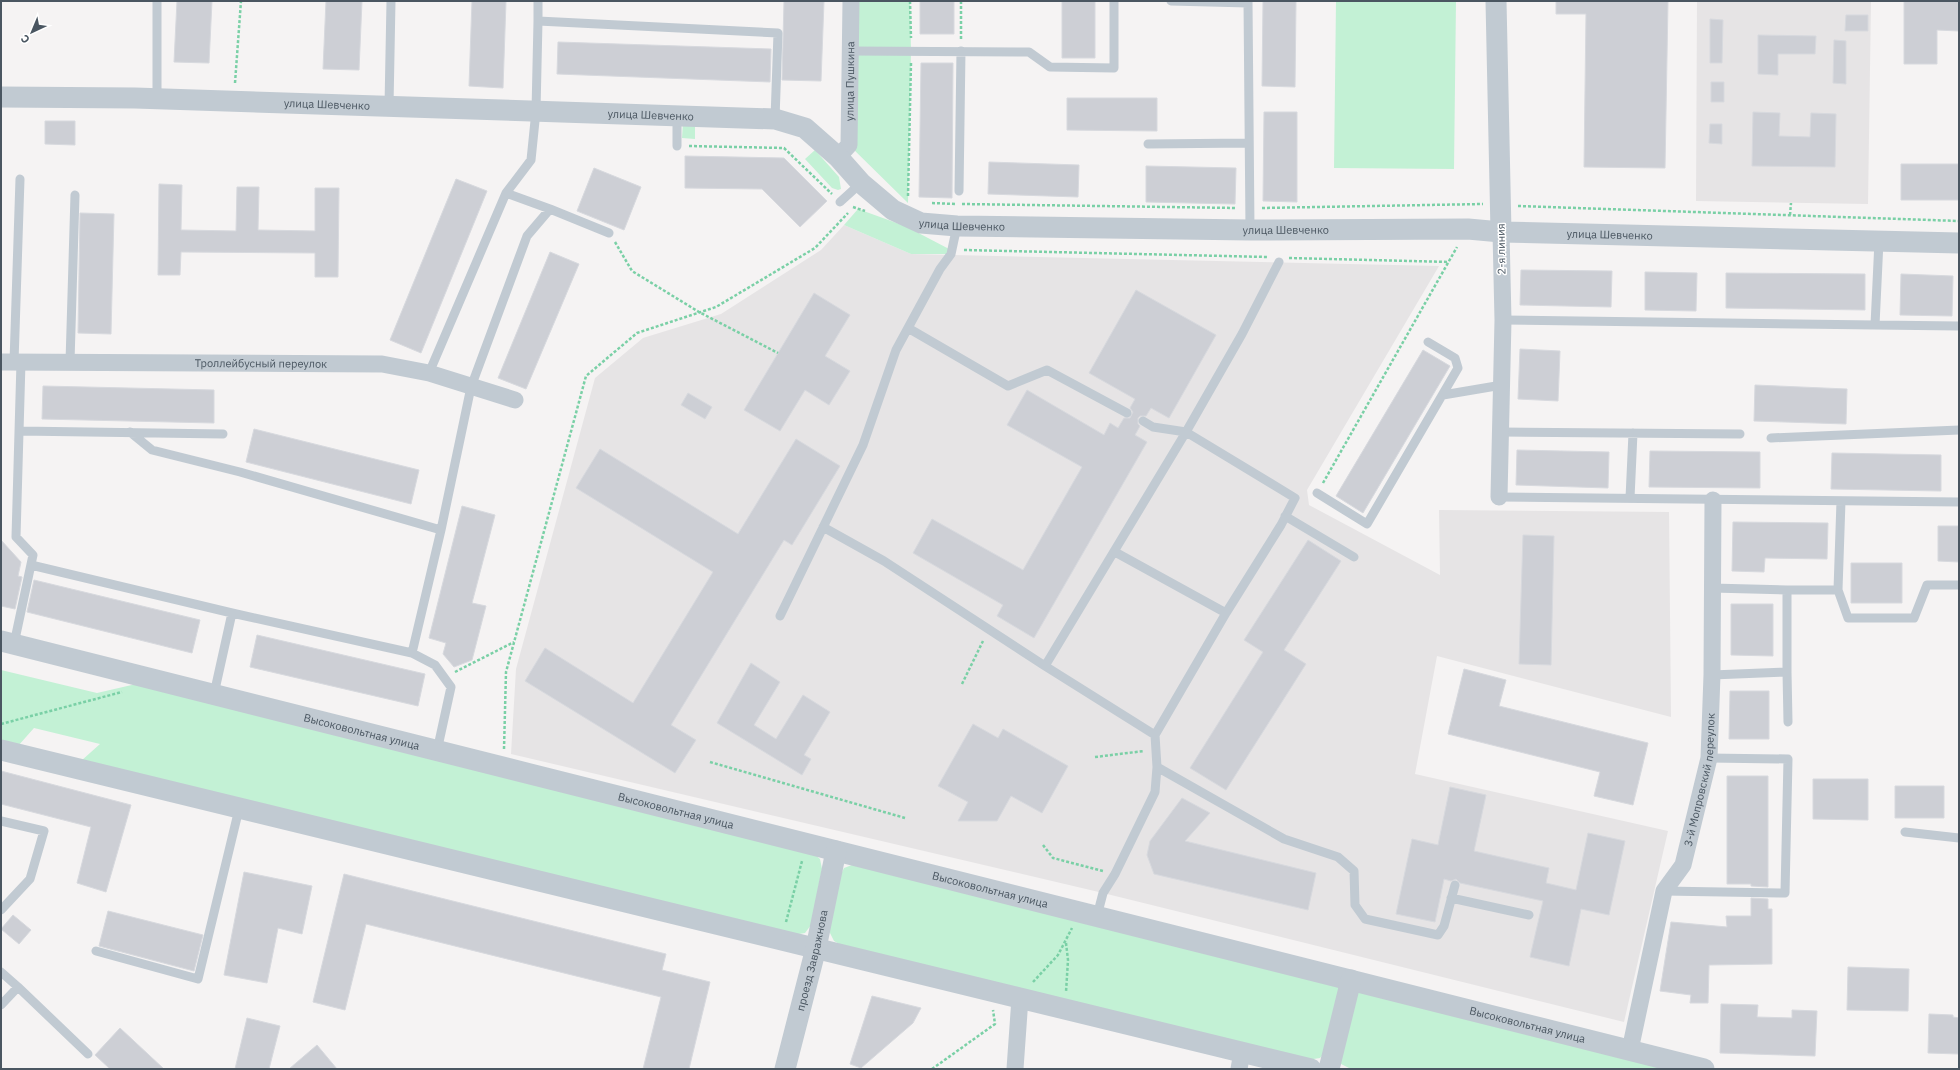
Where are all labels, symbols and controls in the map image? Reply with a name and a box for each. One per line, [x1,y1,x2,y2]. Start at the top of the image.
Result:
north arrow [12,12,52,52]
text: С [18,32,32,47]
street label: улица Пушкина [842,41,857,121]
street label: улица Шевченко [284,96,370,113]
street label: улица Шевченко [607,107,694,123]
street label: улица Шевченко [918,216,1005,234]
street label: улица Шевченко [1243,223,1329,237]
street label: 2-я линия [1494,223,1508,275]
street label: улица Шевченко [1566,227,1653,243]
street label: Троллейбусный переулок [195,356,327,371]
street label: Высоковольтная улица [302,710,421,753]
street label: 3-й Мопровский переулок [1681,713,1718,848]
street label: Высоковольтная улица [617,789,736,832]
street label: Высоковольтная улица [931,868,1050,911]
street label: проезд Завражнова [793,908,831,1012]
street label: Высоковольтная улица [1468,1003,1587,1046]

